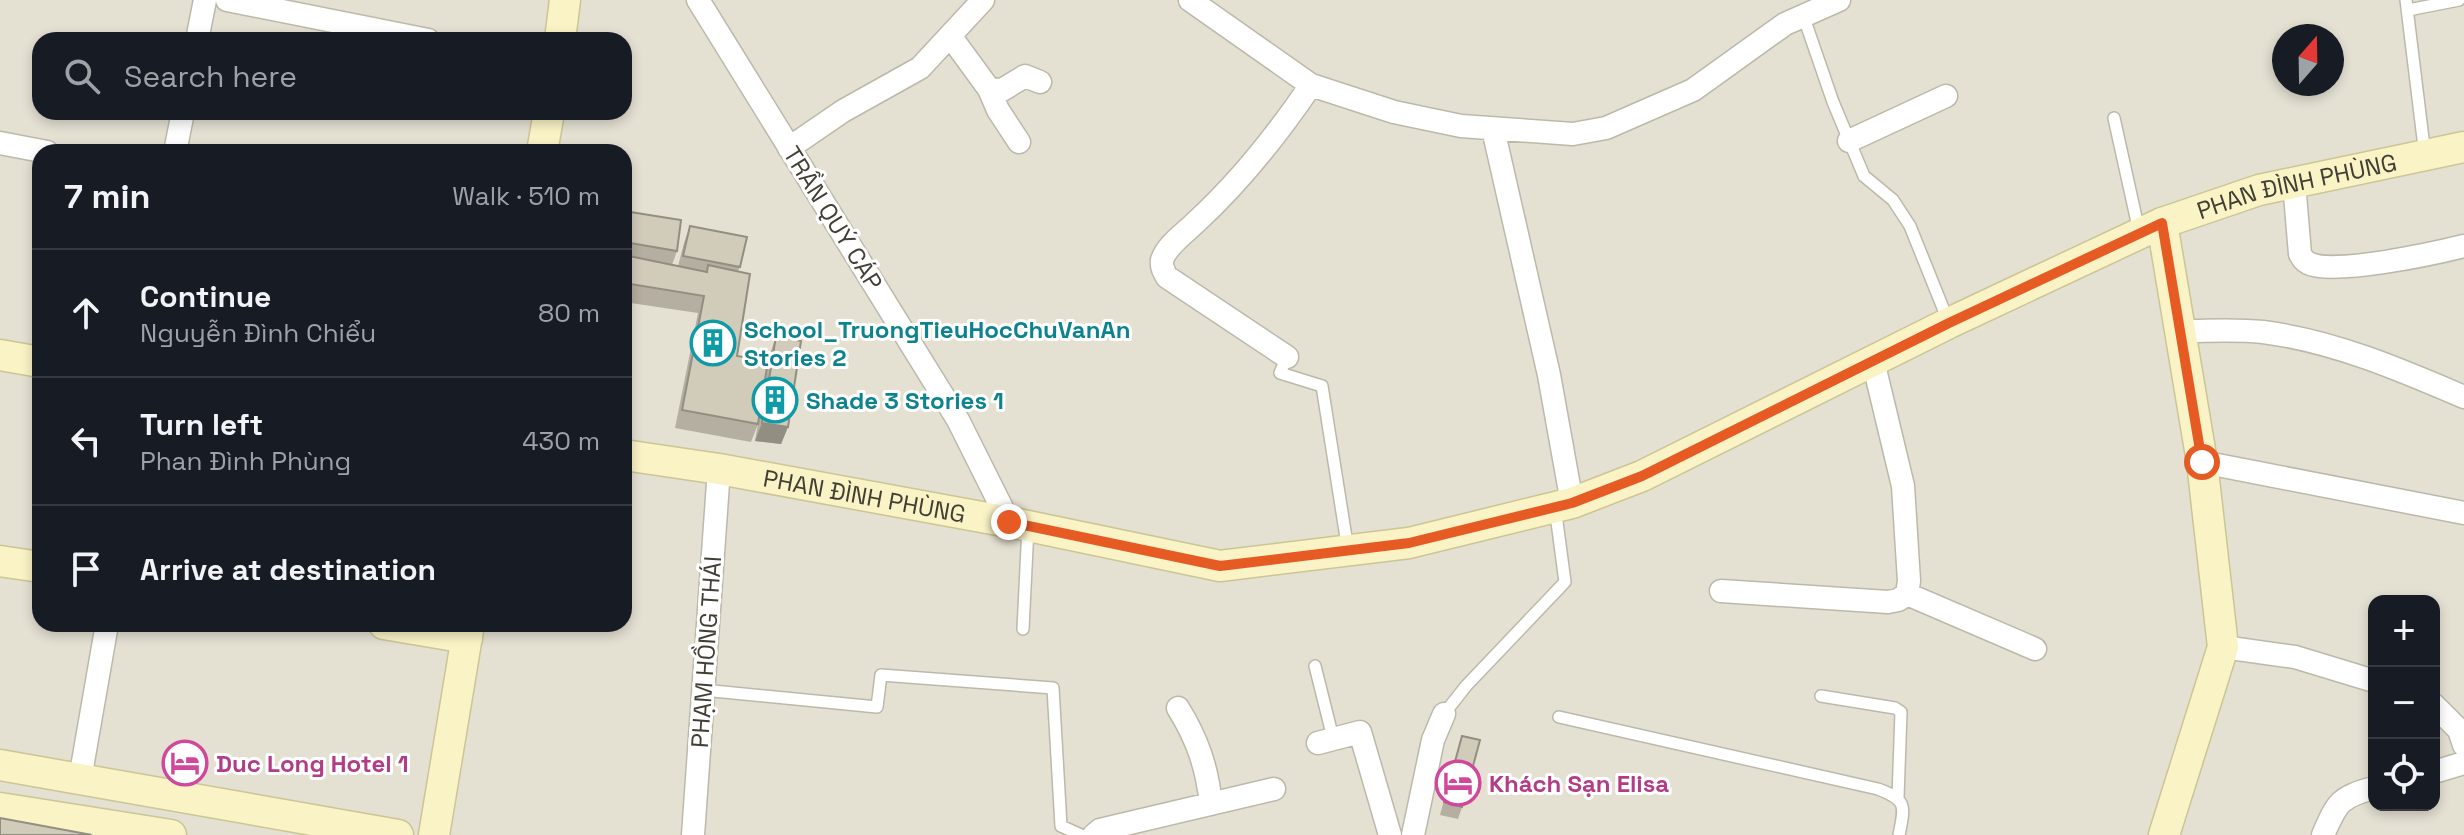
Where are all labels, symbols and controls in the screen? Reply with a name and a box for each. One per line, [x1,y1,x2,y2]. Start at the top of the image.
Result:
north arrow [2272,24,2344,96]
search box [32,32,632,120]
icon: search [60,54,104,98]
text: Search here [124,57,297,96]
street label: TRẦN QUÝ CÁP [776,140,890,296]
street label: PHAN ĐÌNH PHÙNG [2193,146,2399,226]
text: 7 min [64,175,151,218]
text: Walk · 510 m [452,179,600,213]
text: Continue [140,277,271,316]
icon: ahead [64,291,108,335]
text: 80 m [538,296,600,330]
place label: School_TruongTieuHocChuVanAn Stories 2 [744,314,1131,373]
text: Nguyễn Đình Chiểu [140,316,376,350]
building icon: School_TruongTieuHocChuVanAn Stories 2 [689,319,737,367]
building icon: Shade 3 Stories 1 [751,376,799,424]
place label: Shade 3 Stories 1 [806,385,1004,416]
text: Turn left [140,405,263,444]
icon: left [64,419,108,463]
text: 430 m [522,424,600,458]
text: Phan Đình Phùng [140,444,351,478]
route start [2184,444,2220,480]
street label: PHAN ĐÌNH PHÙNG [761,462,968,529]
route end [991,504,1027,540]
icon: arrive [64,547,108,591]
text: Arrive at destination [140,550,436,589]
street label: PHẠM HỒNG THÁI [684,555,728,749]
map controls [2368,595,2440,811]
button: + [2368,595,2440,667]
button: − [2368,667,2440,739]
hotel icon: Duc Long Hotel 1 [161,739,209,787]
button: locate [2368,739,2440,811]
place label: Duc Long Hotel 1 [216,748,409,779]
hotel icon: Khách Sạn Elisa [1434,759,1482,807]
place label: Khách Sạn Elisa [1489,768,1669,799]

